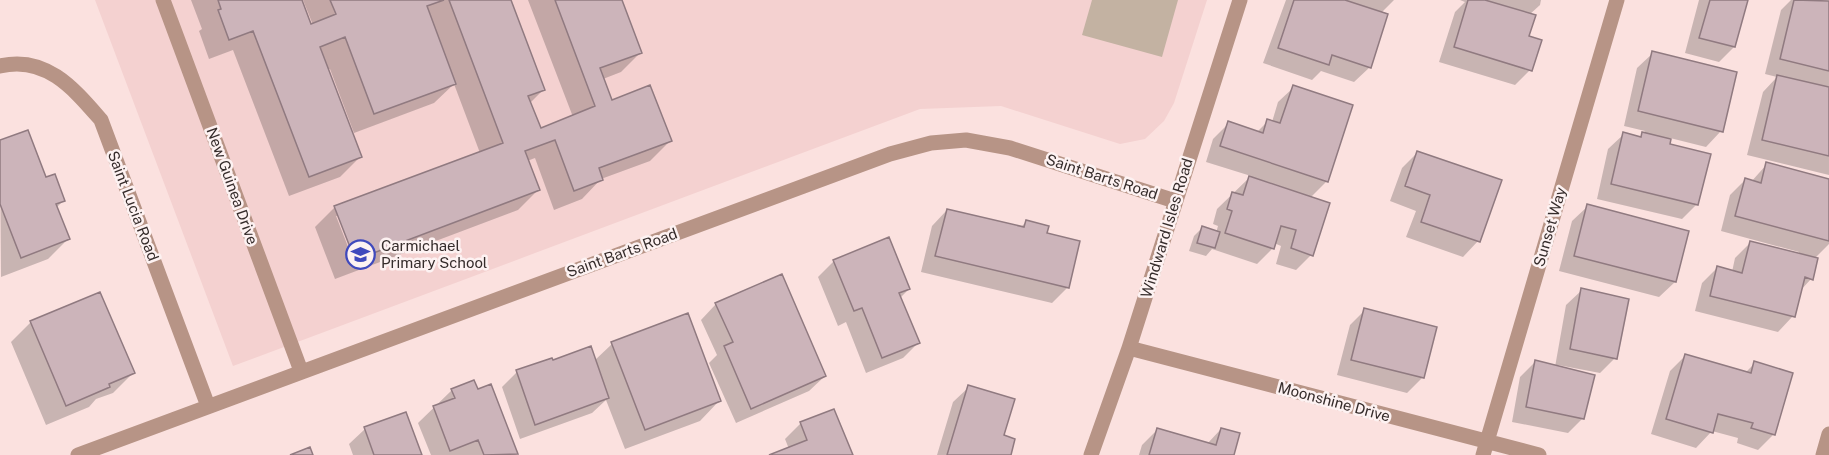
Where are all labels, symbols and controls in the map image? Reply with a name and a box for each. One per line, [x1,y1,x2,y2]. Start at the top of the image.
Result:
street label: New Guinea Drive [203,125,262,247]
street label: Saint Lucia Road [105,148,162,263]
street label: Saint Barts Road [1044,150,1160,203]
street label: Windward Isles Road [1137,156,1196,300]
street label: Sunset Way [1530,185,1569,269]
street label: Saint Barts Road [564,225,679,280]
place label: Carmichael Primary School [381,237,487,271]
school or university icon: Carmichael Primary School [344,239,376,271]
street label: Moonshine Drive [1276,378,1392,425]

